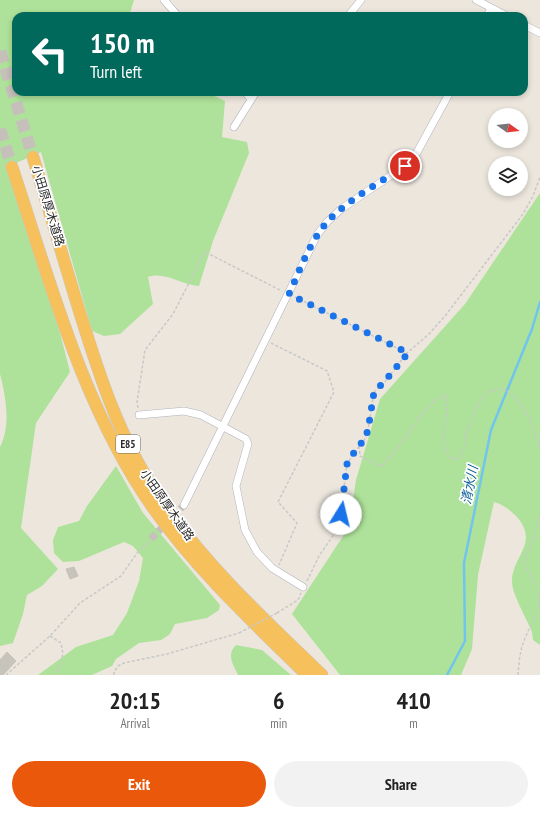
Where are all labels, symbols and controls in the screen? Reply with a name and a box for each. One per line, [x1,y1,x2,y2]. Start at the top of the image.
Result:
text: 150 m [90,24,154,61]
icon: left [24,28,76,80]
text: Turn left [90,60,142,83]
north arrow [488,108,528,148]
map controls [488,108,528,196]
pin [388,149,422,183]
icon: arrive [394,155,416,177]
button: layers [488,156,528,196]
street label: 小田原厚木道路 [29,163,68,248]
road number: E85 [116,435,140,453]
water label: 清水川 [457,462,482,506]
street label: 小田原厚木道路 [137,466,198,543]
position arrow [320,493,362,535]
text: 20:15 [109,685,161,716]
text: 6 [273,685,284,716]
text: 410 [396,685,431,716]
text: Arrival [120,715,150,732]
text: min [270,715,287,732]
text: m [409,715,418,732]
button: Exit [12,761,266,807]
button: Share [274,761,528,807]

